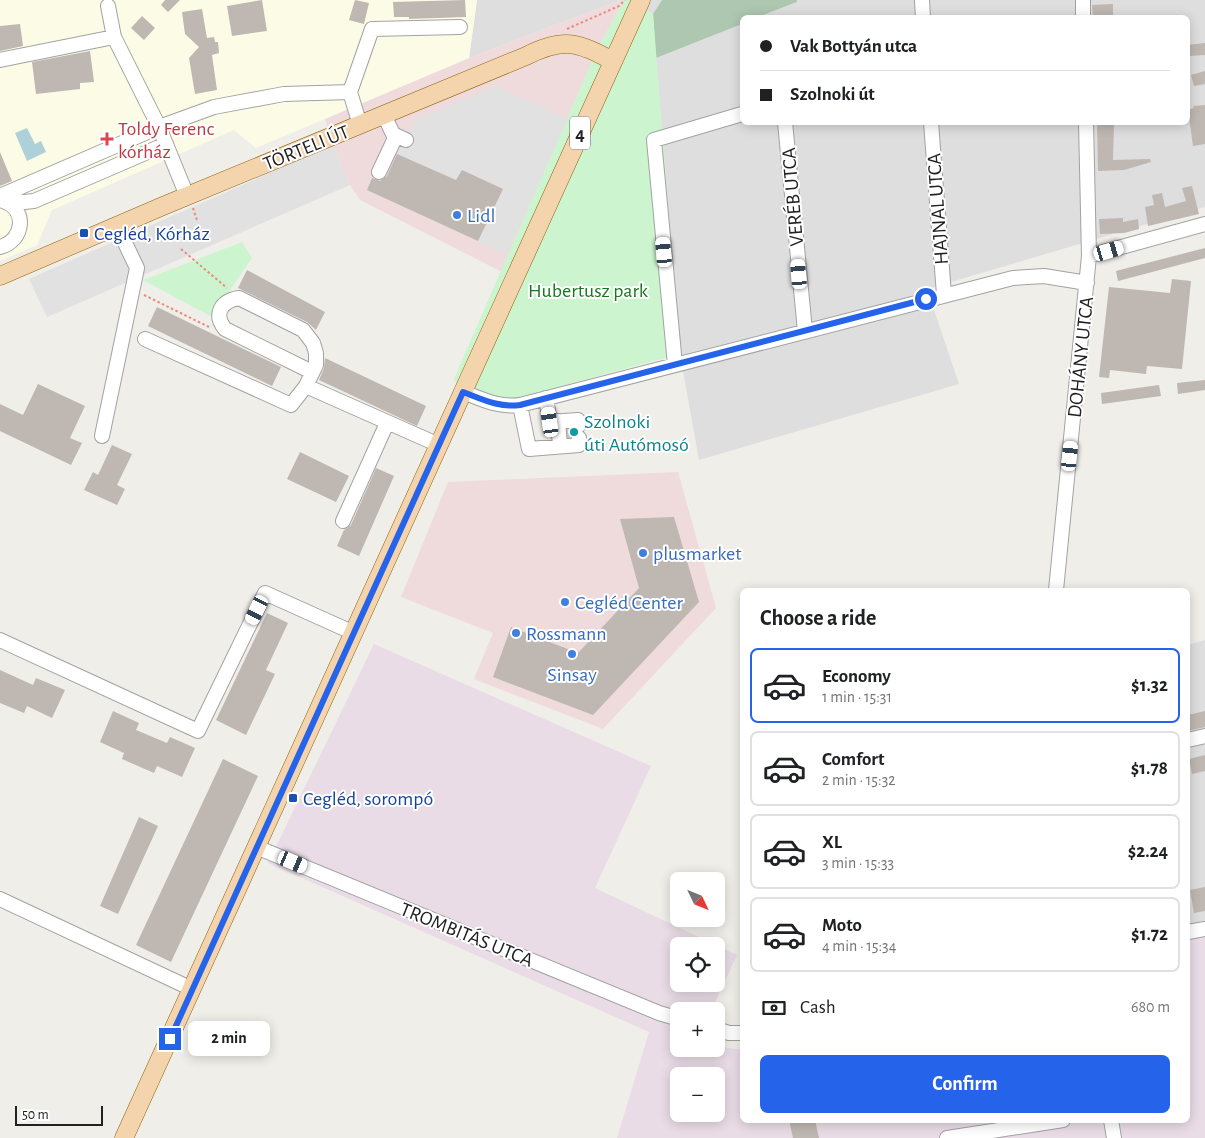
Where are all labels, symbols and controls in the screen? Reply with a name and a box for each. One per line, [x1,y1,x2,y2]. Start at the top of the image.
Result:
text: Vak Bottyán utca [790,37,917,56]
text: Szolnoki út [790,85,875,104]
road number: 4 [570,116,590,150]
place label: Toldy Ferenc kórház [118,119,215,162]
street label: TÖRTELI ÚT [260,121,352,174]
marker: Toldy Ferenc kórház [100,132,114,146]
street label: VERÉB UTCA [778,146,807,247]
street label: HAJNAL UTCA [924,152,952,265]
place label: Lidl [467,206,495,226]
marker: Lidl [451,209,463,221]
place label: Cegléd, Kórház [94,224,210,244]
marker: Cegléd, Kórház [78,227,90,239]
car [655,236,672,268]
car [1092,240,1125,262]
car [790,258,807,290]
park label: Hubertusz park [528,281,648,301]
route start [915,288,937,310]
street label: DOHÁNY UTCA [1064,295,1097,419]
car [540,406,559,438]
place label: Szolnoki úti Autómosó [584,412,689,455]
marker: Szolnoki úti Autómosó [568,426,580,438]
car [1060,440,1079,472]
place label: plusmarket [653,544,742,564]
marker: plusmarket [637,547,649,559]
car [243,593,270,627]
place label: Cegléd Center [575,593,683,613]
marker: Cegléd Center [559,596,571,608]
text: Choose a ride [760,607,876,629]
place label: Rossmann [526,624,606,644]
marker: Rossmann [510,627,522,639]
marker: Sinsay [566,648,578,660]
icon: car [762,663,807,708]
place label: Sinsay [547,665,597,685]
text: Economy [822,667,891,686]
text: $1.32 [1131,676,1168,695]
text: 1 min · 15:31 [822,689,892,705]
icon: car [762,746,807,791]
text: Comfort [822,750,884,769]
text: $1.78 [1131,759,1168,778]
text: 2 min · 15:32 [822,772,896,788]
place label: Cegléd, sorompó [303,789,433,809]
marker: Cegléd, sorompó [287,792,299,804]
icon: car [762,829,807,874]
text: XL [822,833,842,852]
text: $2.24 [1128,842,1168,861]
car [276,849,309,875]
text: 3 min · 15:33 [822,855,894,871]
north arrow [670,872,725,928]
map controls [670,872,725,1122]
street label: TROMBITÁS UTCA [397,898,537,971]
icon: car [762,912,807,957]
text: Moto [822,916,862,935]
text: $1.72 [1131,925,1168,944]
button: locate [670,937,725,992]
text: 4 min · 15:34 [822,938,896,954]
icon: cash [760,994,788,1022]
text: Cash [800,998,836,1017]
text: 680 m [1131,999,1170,1015]
button: + [670,1002,725,1057]
callout: 2 min [188,1022,270,1056]
route end [159,1028,181,1050]
text: 2 min [211,1030,247,1046]
button: Confirm [760,1055,1170,1113]
button: − [670,1067,725,1122]
scale bar [15,1103,102,1126]
text: 50 m [22,1108,49,1122]

